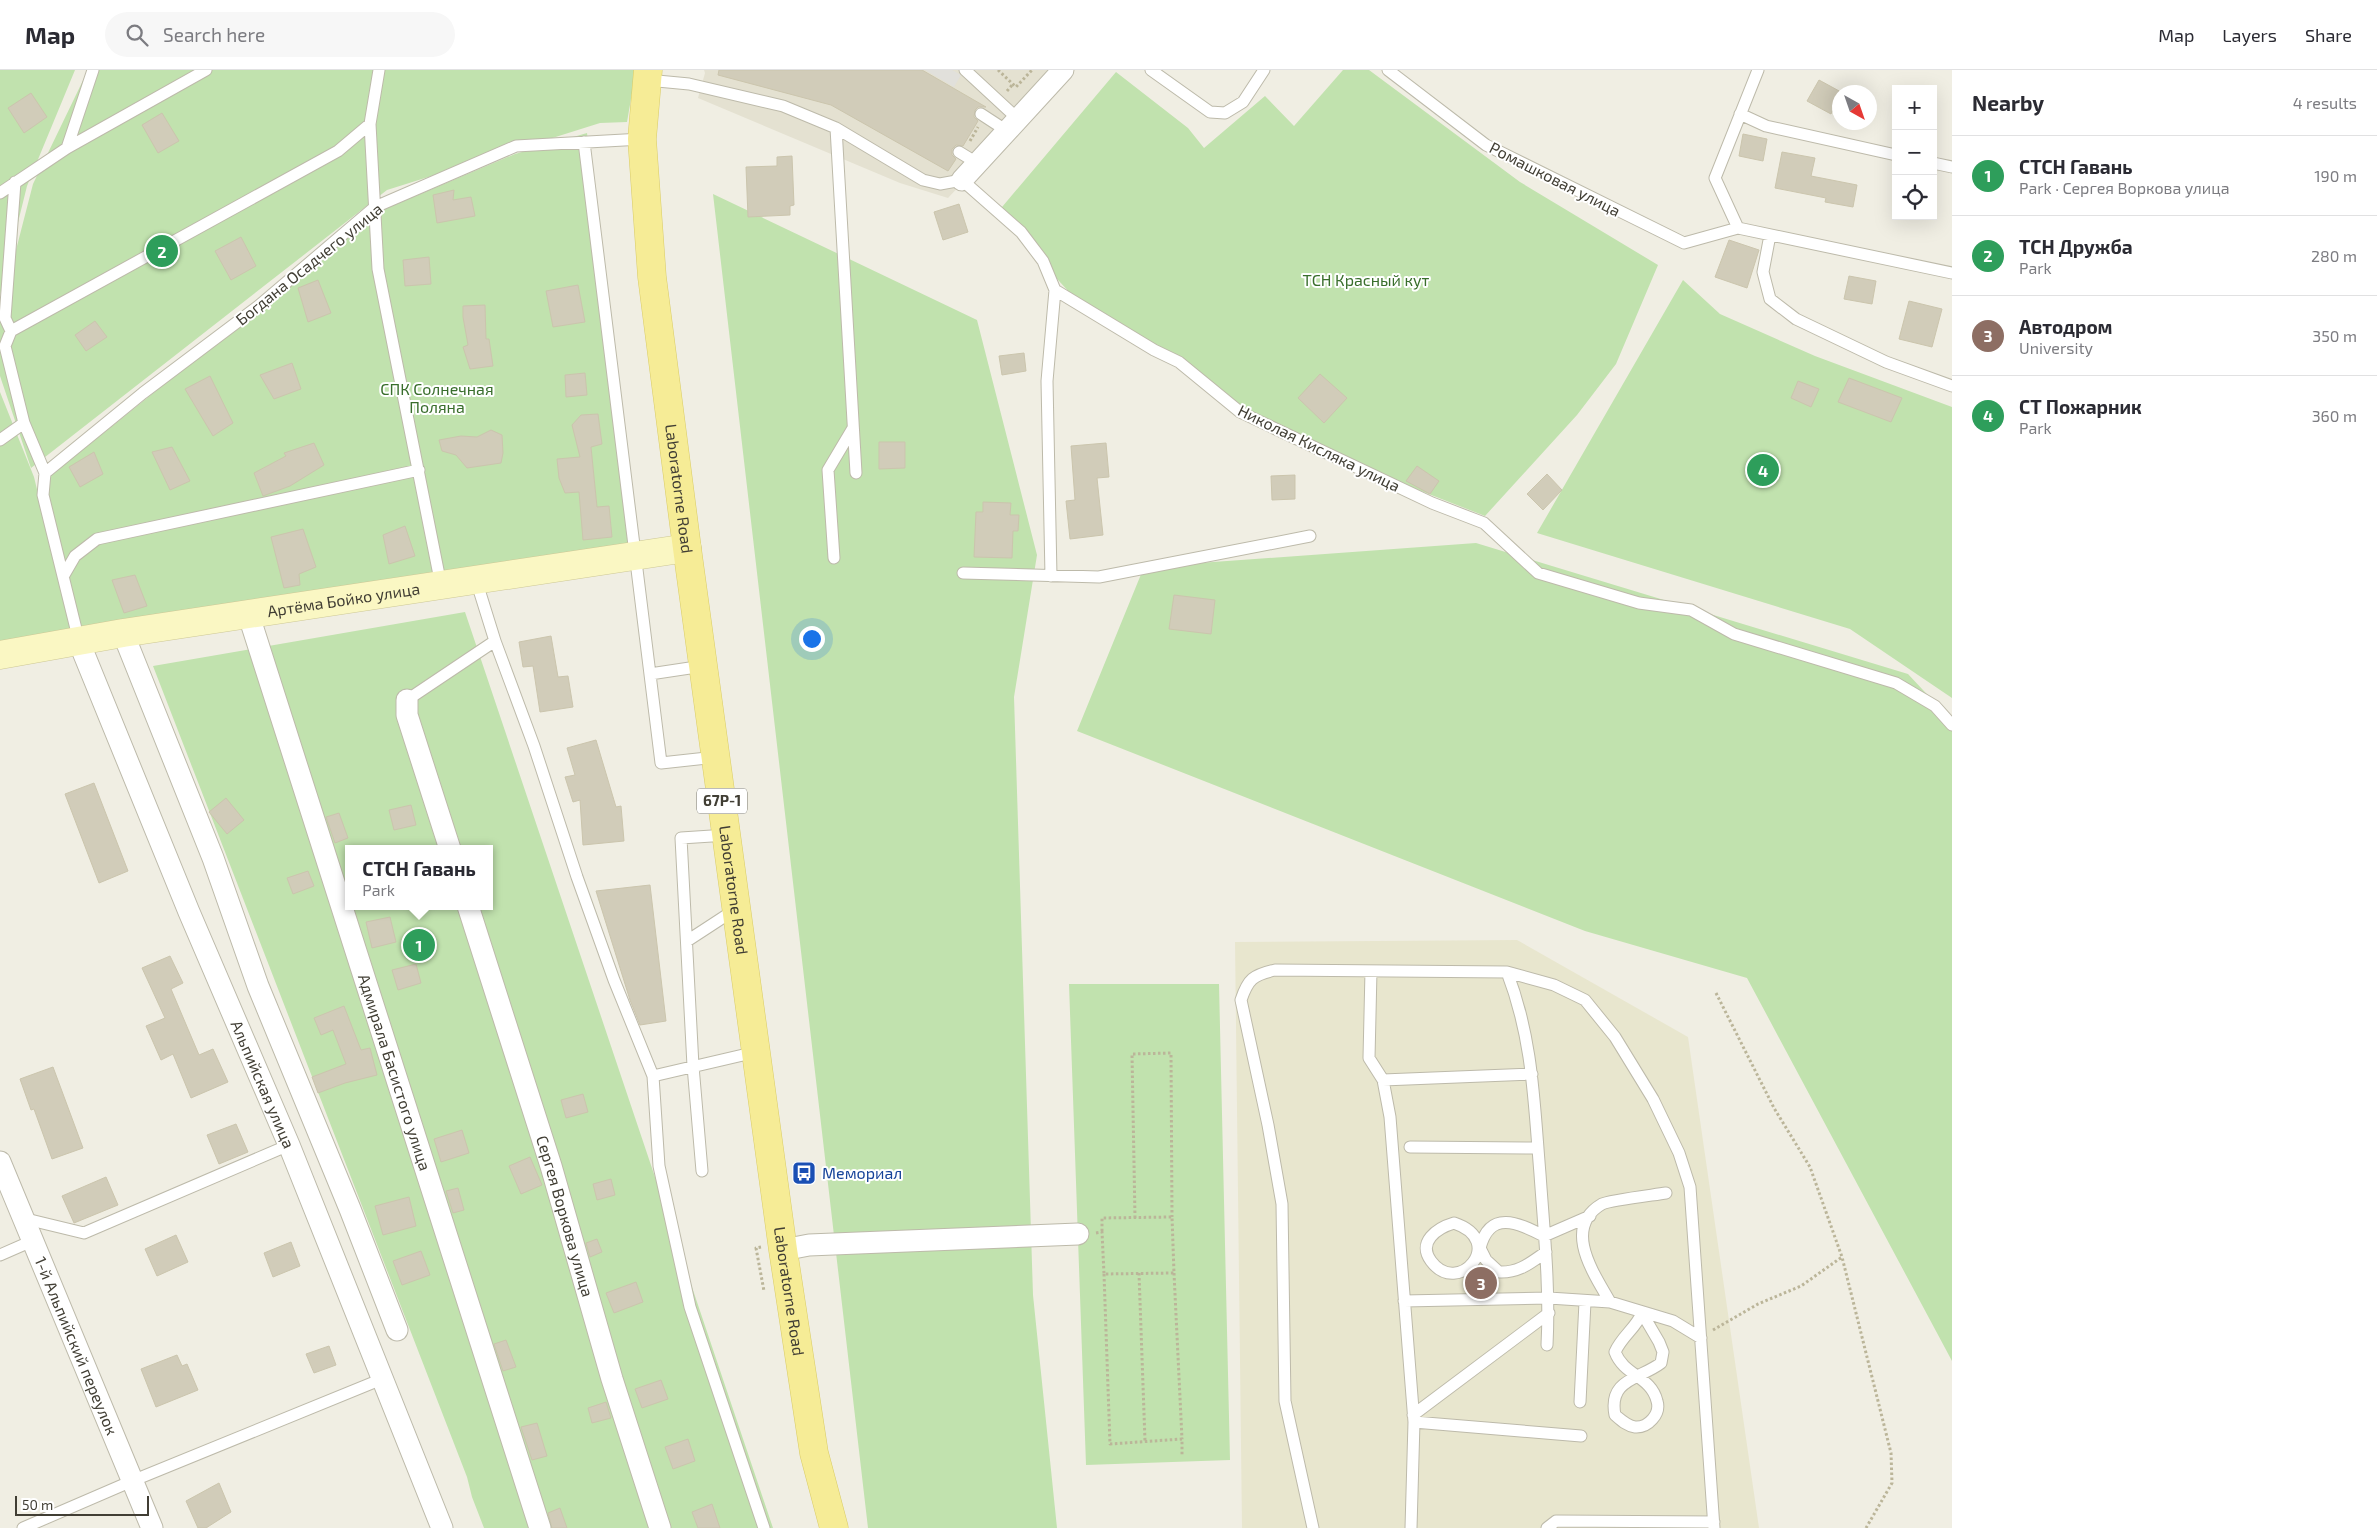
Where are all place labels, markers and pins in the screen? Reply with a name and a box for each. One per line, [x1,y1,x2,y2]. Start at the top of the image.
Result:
pin: 2 [146,232,178,270]
pin: 4 [1747,451,1779,489]
pin: 1 [403,926,435,964]
bus stop icon: Мемориал [791,1160,817,1186]
place label: Мемориал [822,1163,902,1182]
pin: 3 [1465,1264,1497,1302]

